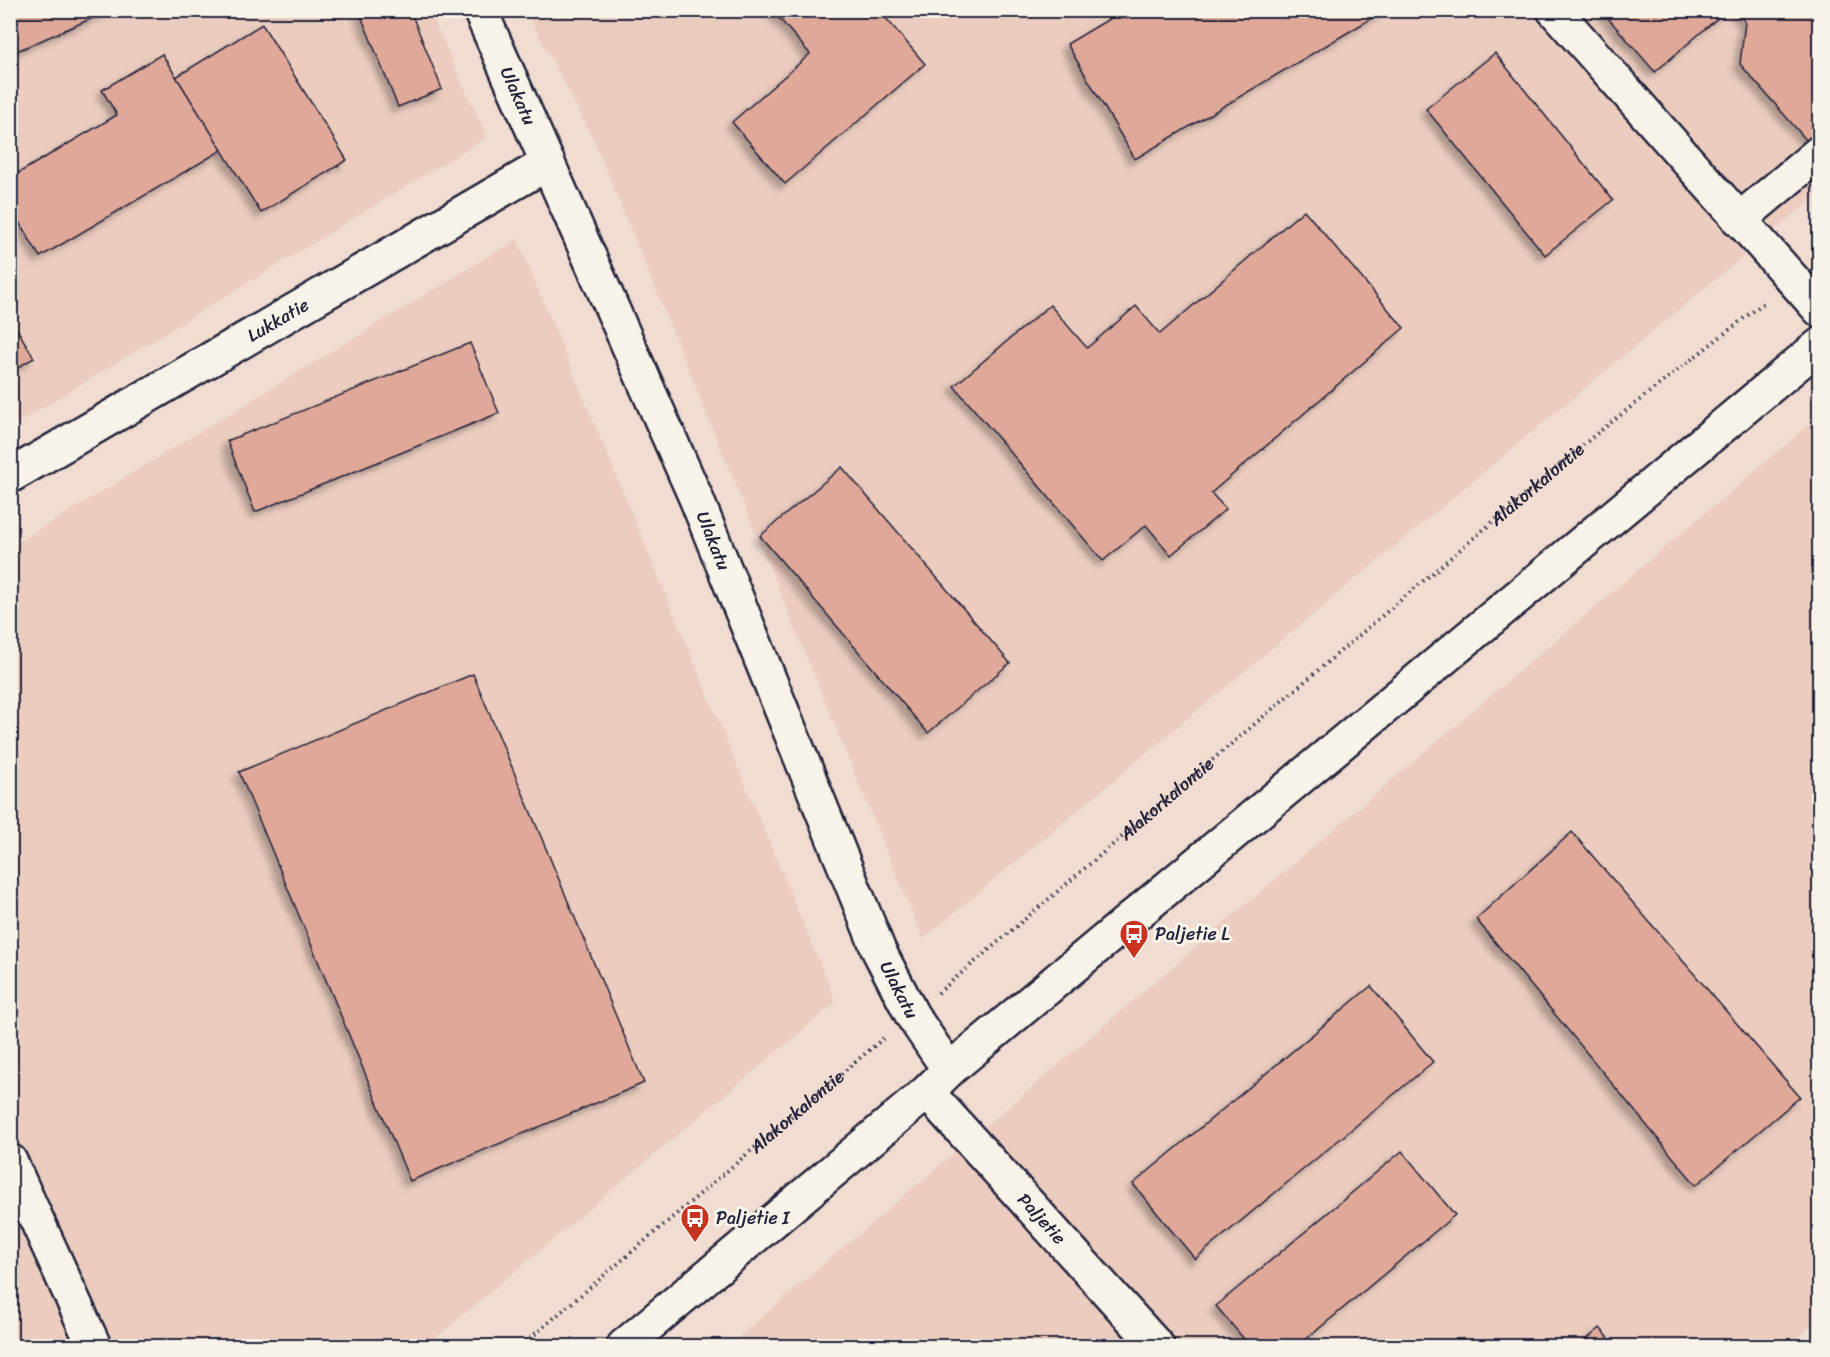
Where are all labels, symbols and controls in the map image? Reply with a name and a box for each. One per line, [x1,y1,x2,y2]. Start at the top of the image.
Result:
street label: Ulakatu [491,61,545,131]
street label: Lukkatie [241,289,315,351]
street label: Alakorkalontie [1482,434,1592,535]
street label: Ulakatu [687,506,740,576]
street label: Alakorkalontie [1111,749,1222,849]
bus stop icon: Paljetie L [1118,918,1150,960]
place label: Paljetie L [1155,918,1230,950]
street label: Ulakatu [871,955,928,1025]
street label: Alakorkalontie [741,1062,852,1162]
street label: Paljetie [1009,1185,1074,1252]
bus stop icon: Paljetie I [679,1202,711,1244]
place label: Paljetie I [716,1202,791,1234]

